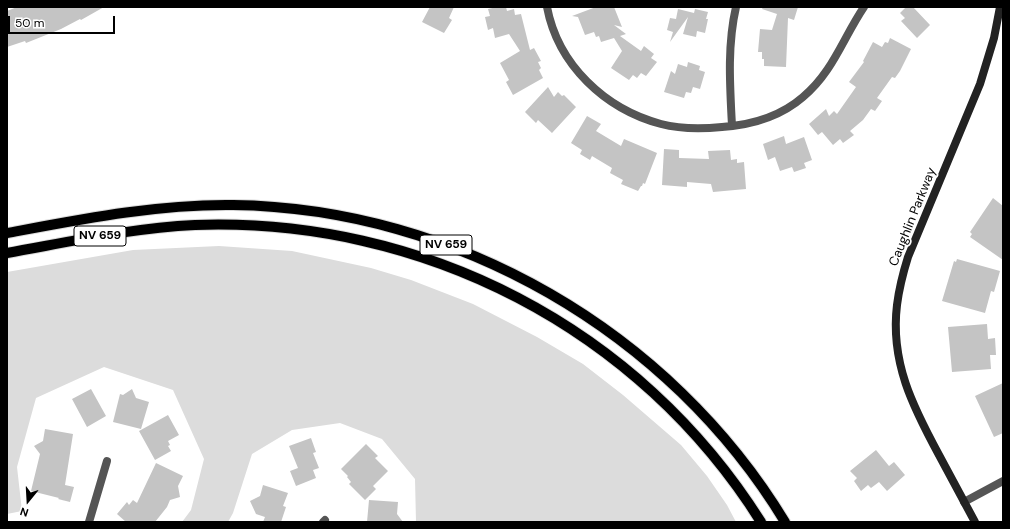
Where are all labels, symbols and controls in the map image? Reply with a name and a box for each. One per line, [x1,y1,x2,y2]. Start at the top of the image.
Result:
scale bar [10,8,117,34]
text: 50 m [15,15,44,31]
street label: Caughlin Parkway [886,165,940,269]
road number: NV 659 [74,226,126,246]
road number: NV 659 [420,235,472,255]
north arrow [8,481,48,521]
text: N [18,505,30,520]

